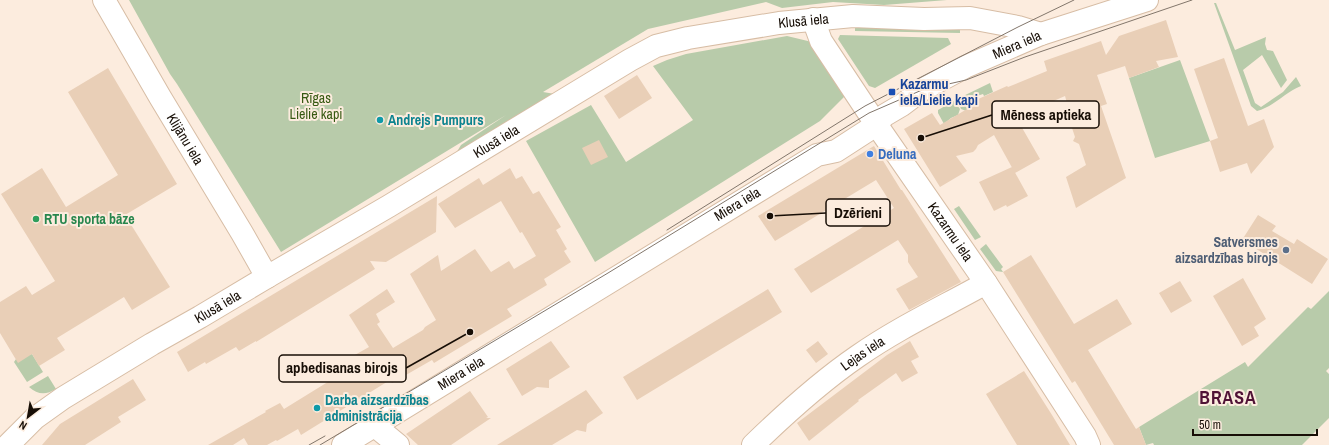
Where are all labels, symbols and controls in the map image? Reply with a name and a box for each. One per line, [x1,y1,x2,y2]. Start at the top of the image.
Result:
street label: Klusā iela [777,9,830,32]
street label: Miera iela [990,26,1044,63]
place label: Kazarmu iela/Lielie kapi [900,75,978,109]
marker: Kazarmu iela/Lielie kapi [887,87,897,97]
park label: Rīgas Lielie kapi [290,89,342,123]
callout: Mēness aptieka [992,101,1099,128]
text: Mēness aptieka [1001,104,1092,125]
street label: Klijānu iela [163,110,208,169]
place label: Andrejs Pumpurs [388,111,484,129]
marker: Andrejs Pumpurs [375,115,385,125]
street label: Klusā iela [470,120,523,162]
place label: Deluna [878,145,917,163]
marker: Deluna [865,149,875,159]
street label: Miera iela [711,183,764,225]
callout: Dzērieni [826,199,890,226]
street label: Kazarmu iela [924,199,978,265]
text: Dzērieni [834,202,882,223]
place label: RTU sporta bāze [44,210,135,228]
marker: RTU sporta bāze [31,214,41,224]
place label: Satversmes aizsardzības birojs [1175,233,1278,267]
marker: Satversmes aizsardzības birojs [1281,245,1291,255]
street label: Klusā iela [191,286,244,327]
street label: Lejas iela [837,332,888,375]
street label: Miera iela [434,352,488,394]
callout: apbedisanas birojs [279,355,406,382]
text: apbedisanas birojs [286,357,398,378]
district label: BRASA [1199,385,1257,410]
place label: Darba aizsardzības administrācija [325,391,429,425]
north arrow [8,397,48,437]
marker: Darba aizsardzības administrācija [312,403,322,413]
scale bar [1193,411,1317,437]
text: 50 m [1199,417,1221,433]
text: N [16,418,29,433]

